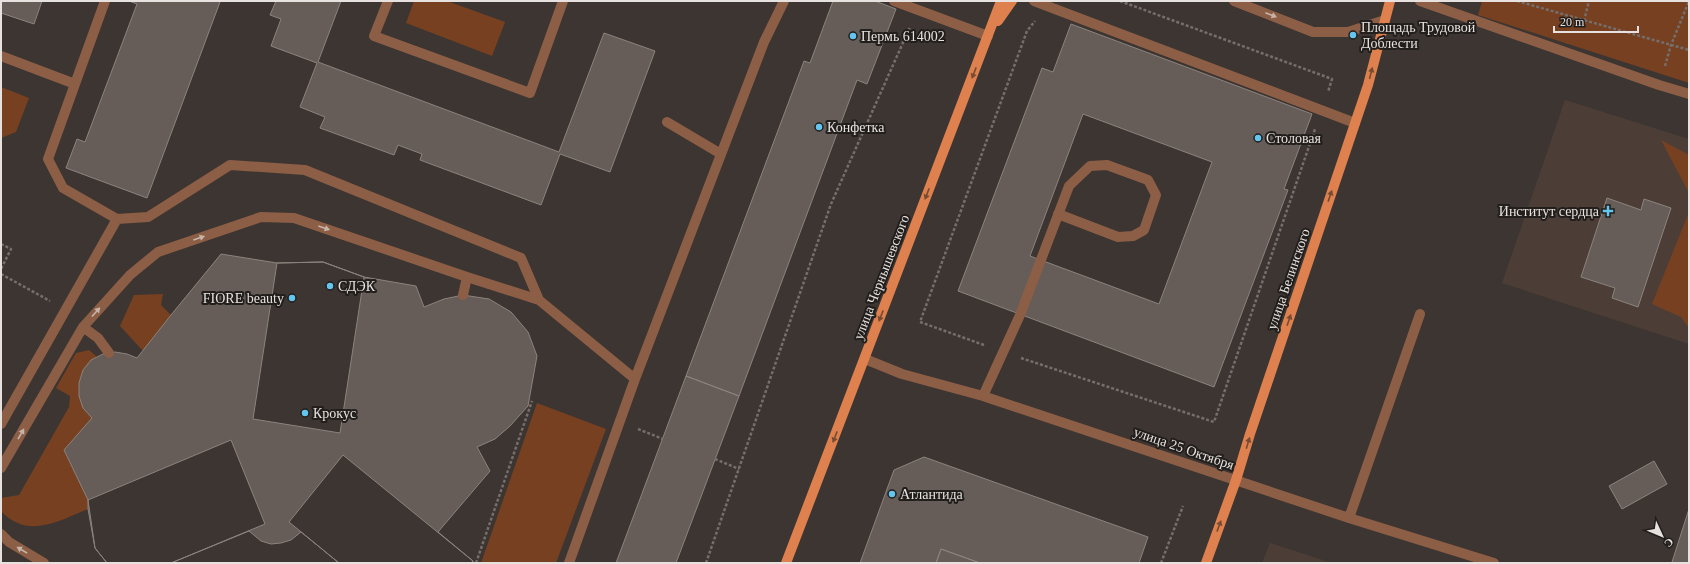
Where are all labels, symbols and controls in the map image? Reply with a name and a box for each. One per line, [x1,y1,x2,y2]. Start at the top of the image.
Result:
scale bar [1554,8,1638,34]
one-way arrow [1265,13,1277,19]
text: 20 m [1560,15,1585,29]
place label: Площадь Трудовой Доблести [1361,20,1476,51]
place label: Пермь 614002 [861,29,945,44]
marker: Площадь Трудовой Доблести [1348,30,1358,40]
marker: Пермь 614002 [848,31,858,41]
one-way arrow [970,67,976,79]
one-way arrow [1368,67,1374,79]
place label: Конфетка [827,120,885,135]
marker: Конфетка [814,122,824,132]
place label: Столовая [1266,131,1322,146]
marker: Столовая [1253,133,1263,143]
one-way arrow [924,189,930,201]
one-way arrow [1328,190,1334,202]
place label: Институт сердца [1499,204,1600,219]
marker: Институт сердца [1602,205,1614,217]
street label: улица Чернышевского [851,213,912,342]
one-way arrow [318,225,330,231]
street label: улица Белинского [1264,227,1313,332]
one-way arrow [194,235,206,241]
place label: СДЭК [338,279,376,294]
marker: СДЭК [325,281,335,291]
place label: FIORE beauty [203,291,284,306]
marker: FIORE beauty [287,293,297,303]
one-way arrow [91,307,101,317]
one-way arrow [878,310,884,322]
one-way arrow [1286,313,1292,325]
place label: Крокус [313,406,356,421]
marker: Крокус [300,408,310,418]
street label: улица 25 Октября [1132,424,1237,473]
one-way arrow [17,428,24,440]
one-way arrow [831,432,837,444]
one-way arrow [1245,437,1251,449]
place label: Атлантида [900,487,964,502]
marker: Атлантида [887,489,897,499]
north arrow [1642,516,1682,556]
one-way arrow [1217,520,1223,532]
text: С [1662,536,1676,550]
one-way arrow [16,546,28,553]

